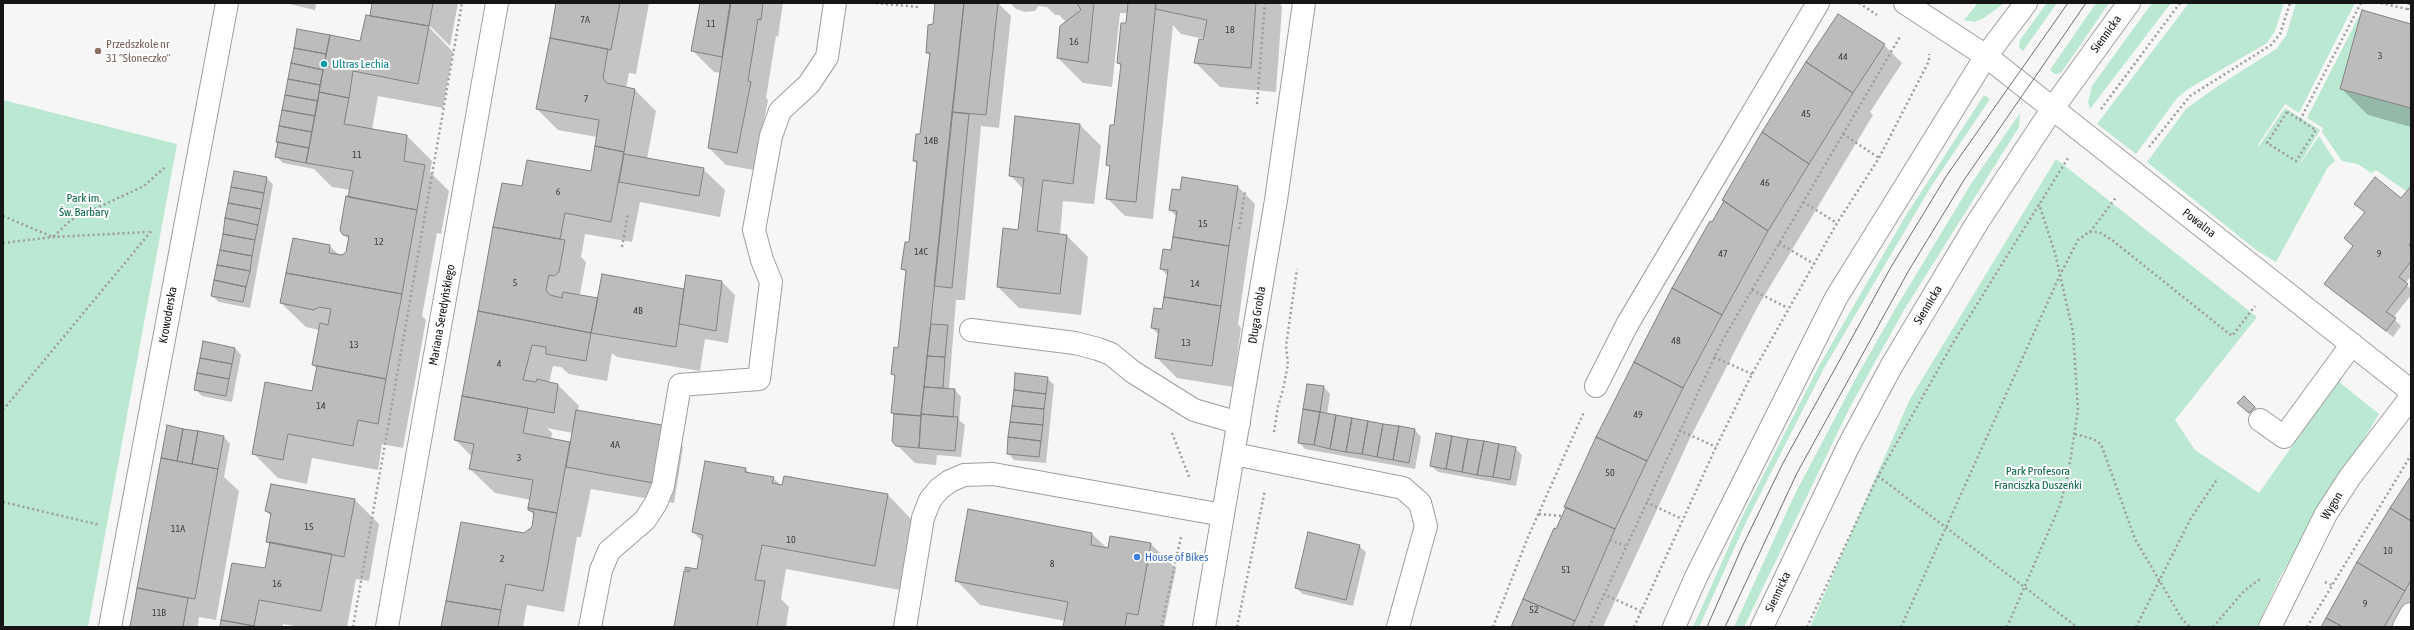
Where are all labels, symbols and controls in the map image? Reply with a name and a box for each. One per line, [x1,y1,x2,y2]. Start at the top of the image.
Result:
street label: Siennicka [2088,12,2124,56]
house number: 7A [580,14,590,26]
house number: 11 [706,18,716,30]
house number: 18 [1225,24,1235,36]
house number: 16 [1069,36,1079,48]
place label: Przedszkole nr 31 "Słoneczko" [106,37,171,65]
marker: Przedszkole nr 31 "Słoneczko" [93,46,103,56]
house number: 3 [2378,50,2382,62]
house number: 44 [1838,51,1848,63]
place label: Ultras Lechia [332,57,389,71]
marker: Ultras Lechia [319,59,329,69]
house number: 7 [584,93,588,105]
house number: 45 [1801,108,1811,120]
house number: 14B [924,135,938,147]
house number: 11 [352,149,362,161]
house number: 46 [1760,177,1770,189]
house number: 6 [556,186,560,198]
park label: Park im. Św. Barbary [59,191,109,219]
street label: Powalna [2179,205,2219,241]
house number: 15 [1198,218,1208,230]
house number: 12 [374,236,384,248]
house number: 14C [914,246,928,258]
house number: 47 [1718,248,1728,260]
house number: 9 [2377,248,2381,260]
street label: Mariana Seredyńskiego [426,263,458,367]
house number: 5 [513,277,517,289]
house number: 14 [1190,278,1200,290]
street label: Siennicka [1911,283,1945,327]
street label: Krowoderska [156,285,180,345]
street label: Długa Grobla [1245,285,1269,345]
house number: 4B [633,305,643,317]
house number: 48 [1671,335,1681,347]
house number: 13 [1181,337,1191,349]
house number: 13 [349,339,359,351]
house number: 4 [497,358,501,370]
house number: 14 [316,400,326,412]
house number: 49 [1633,409,1643,421]
house number: 4A [610,439,620,451]
house number: 3 [517,452,521,464]
park label: Park Profesora Franciszka Duszeńki [1994,464,2082,492]
house number: 50 [1605,467,1615,479]
street label: Wygon [2318,489,2346,523]
house number: 15 [304,521,314,533]
house number: 11A [171,523,185,535]
house number: 10 [786,534,796,546]
house number: 10 [2383,545,2393,557]
place label: House of Bikes [1145,550,1209,564]
marker: House of Bikes [1132,552,1142,562]
house number: 2 [500,553,504,565]
house number: 8 [1050,558,1054,570]
house number: 51 [1561,564,1571,576]
street label: Siennicka [1762,569,1794,615]
house number: 16 [272,578,282,590]
house number: 9 [2363,598,2367,610]
house number: 52 [1529,604,1539,616]
house number: 11B [152,607,166,619]

